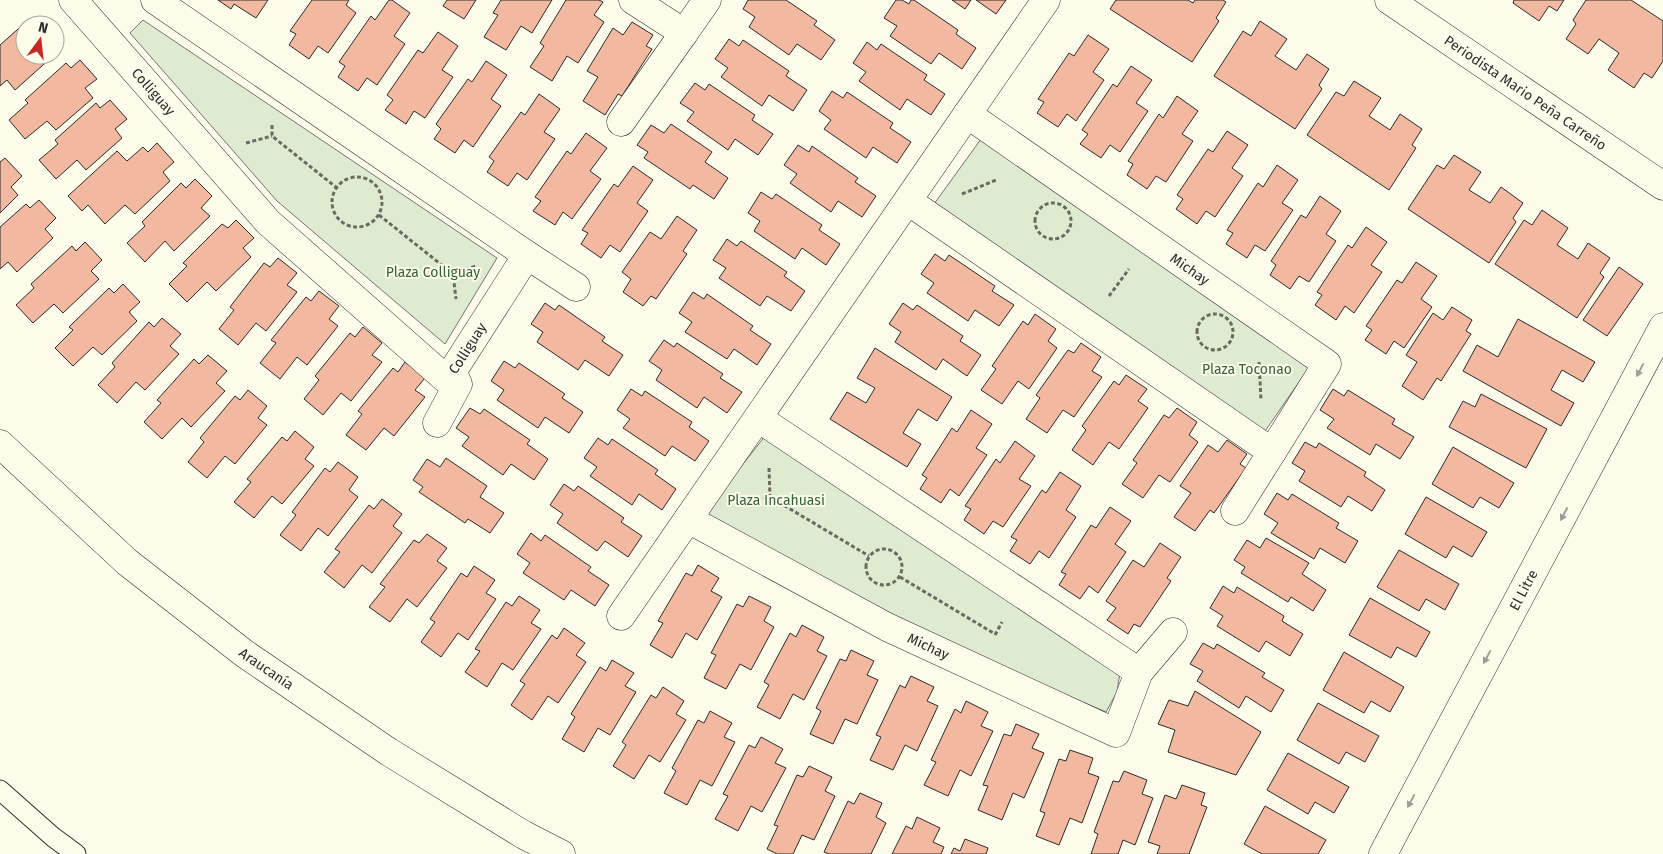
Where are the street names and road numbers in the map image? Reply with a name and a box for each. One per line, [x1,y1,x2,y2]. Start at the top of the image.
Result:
street label: Periodista Mario Peña Carreño [1441,32,1610,154]
street label: Colliguay [128,65,179,119]
street label: Michay [1167,250,1213,289]
street label: Colliguay [445,320,490,377]
street label: El Litre [1506,567,1542,614]
street label: Michay [905,630,952,664]
street label: Araucanía [235,644,297,694]

